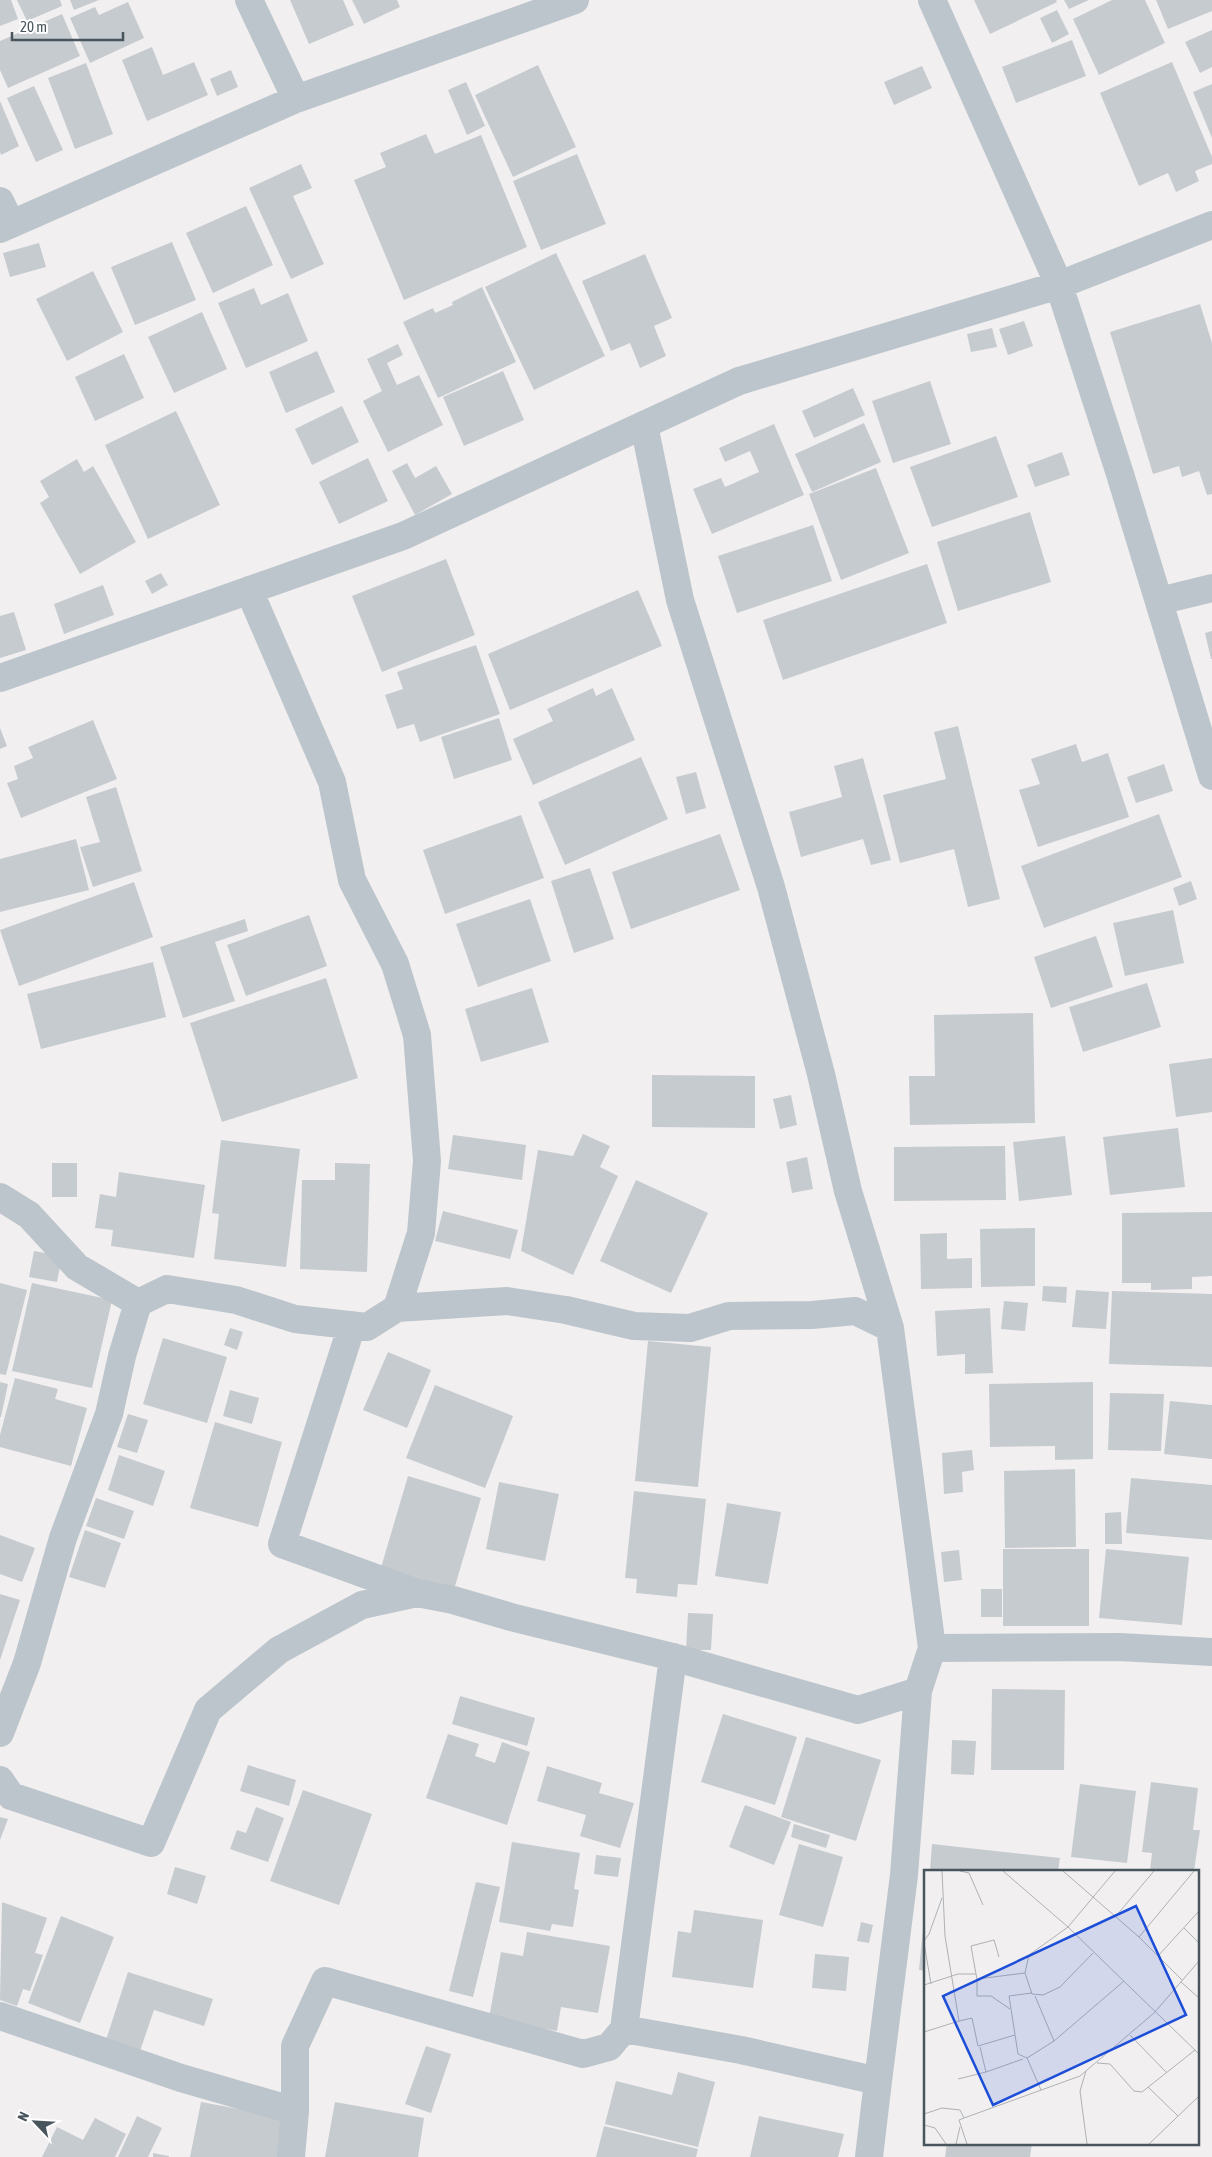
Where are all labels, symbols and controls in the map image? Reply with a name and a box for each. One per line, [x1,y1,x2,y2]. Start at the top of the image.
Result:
scale bar [12,10,124,42]
text: 20 m [20,18,47,35]
inset map [924,1870,1200,2144]
north arrow [10,2097,60,2147]
text: N [14,2109,32,2124]

